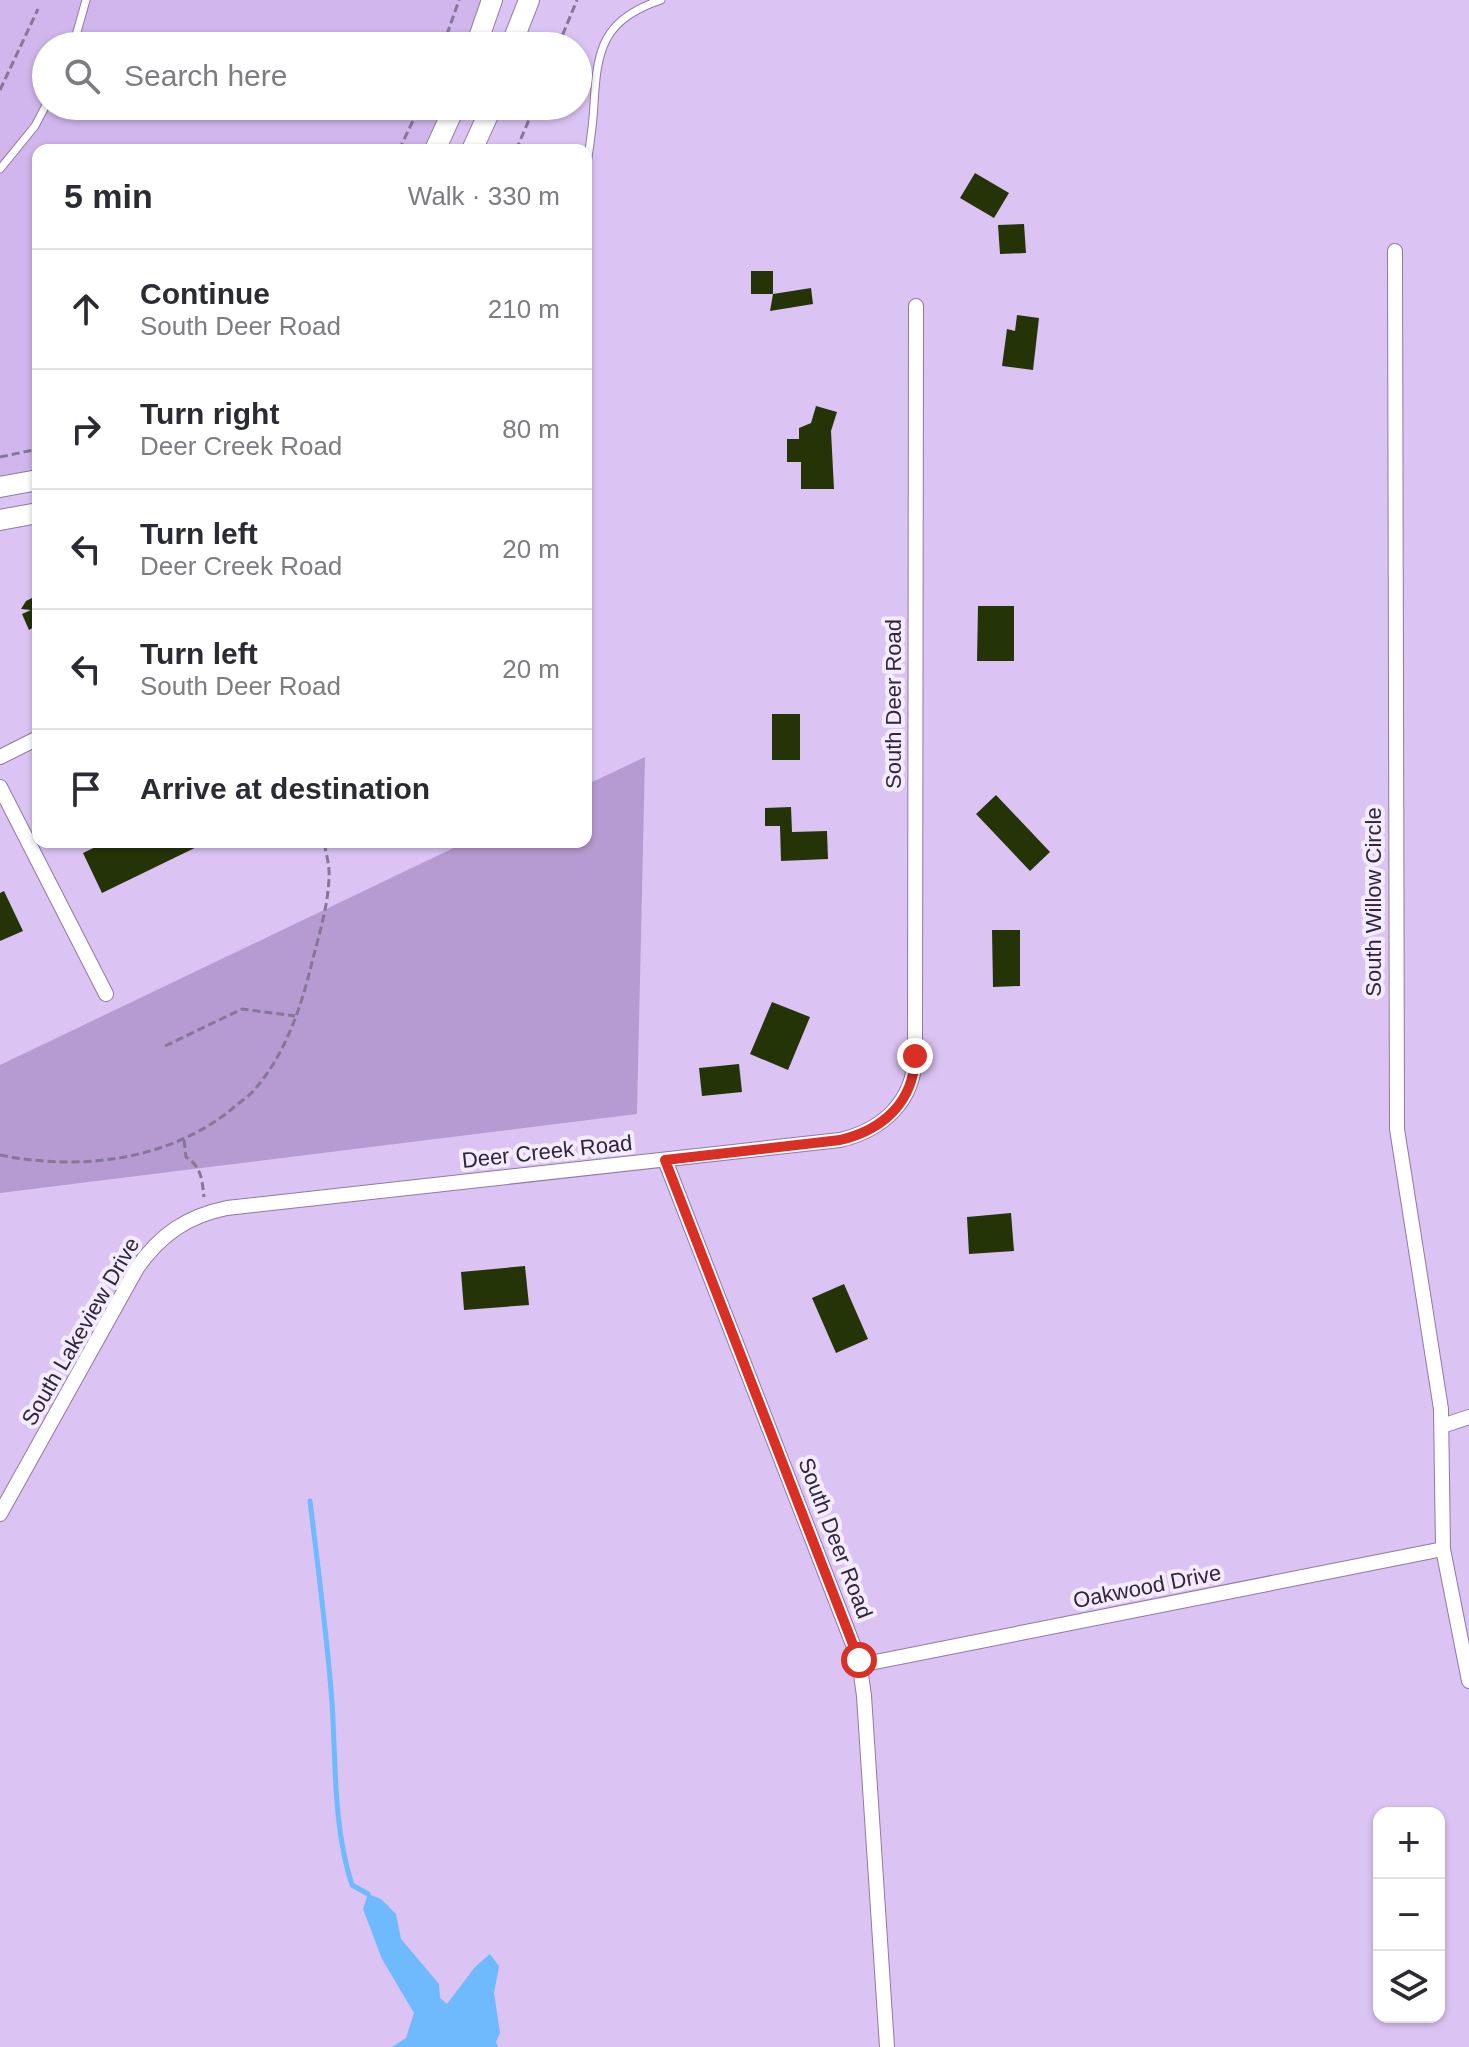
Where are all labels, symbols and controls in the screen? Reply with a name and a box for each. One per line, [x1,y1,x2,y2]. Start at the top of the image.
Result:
search box [32,32,592,120]
icon: search [60,54,104,98]
text: Search here [124,59,287,92]
text: 5 min [64,177,153,215]
text: Walk · 330 m [408,181,560,211]
text: Continue [140,277,270,310]
icon: ahead [64,287,108,331]
text: 210 m [488,294,560,324]
text: South Deer Road [140,311,341,341]
text: Turn right [140,397,279,430]
icon: right [64,407,108,451]
text: 80 m [502,414,560,444]
text: Deer Creek Road [140,431,342,461]
text: Turn left [140,517,258,550]
icon: left [64,527,108,571]
text: 20 m [502,534,560,564]
text: Deer Creek Road [140,551,342,581]
street label: South Deer Road [881,619,906,789]
text: Turn left [140,637,258,670]
icon: left [64,647,108,691]
text: 20 m [502,654,560,684]
text: South Deer Road [140,671,341,701]
icon: arrive [64,767,108,811]
text: Arrive at destination [140,772,430,805]
street label: South Willow Circle [1361,807,1386,997]
route end [897,1038,933,1074]
street label: Deer Creek Road [461,1130,633,1173]
street label: South Lakeview Drive [16,1233,144,1430]
street label: South Deer Road [793,1454,878,1622]
street label: Oakwood Drive [1071,1560,1223,1613]
route start [841,1642,877,1678]
map controls [1373,1807,1445,2023]
button: + [1373,1807,1445,1879]
button: − [1373,1879,1445,1951]
button: layers [1373,1951,1445,2023]

